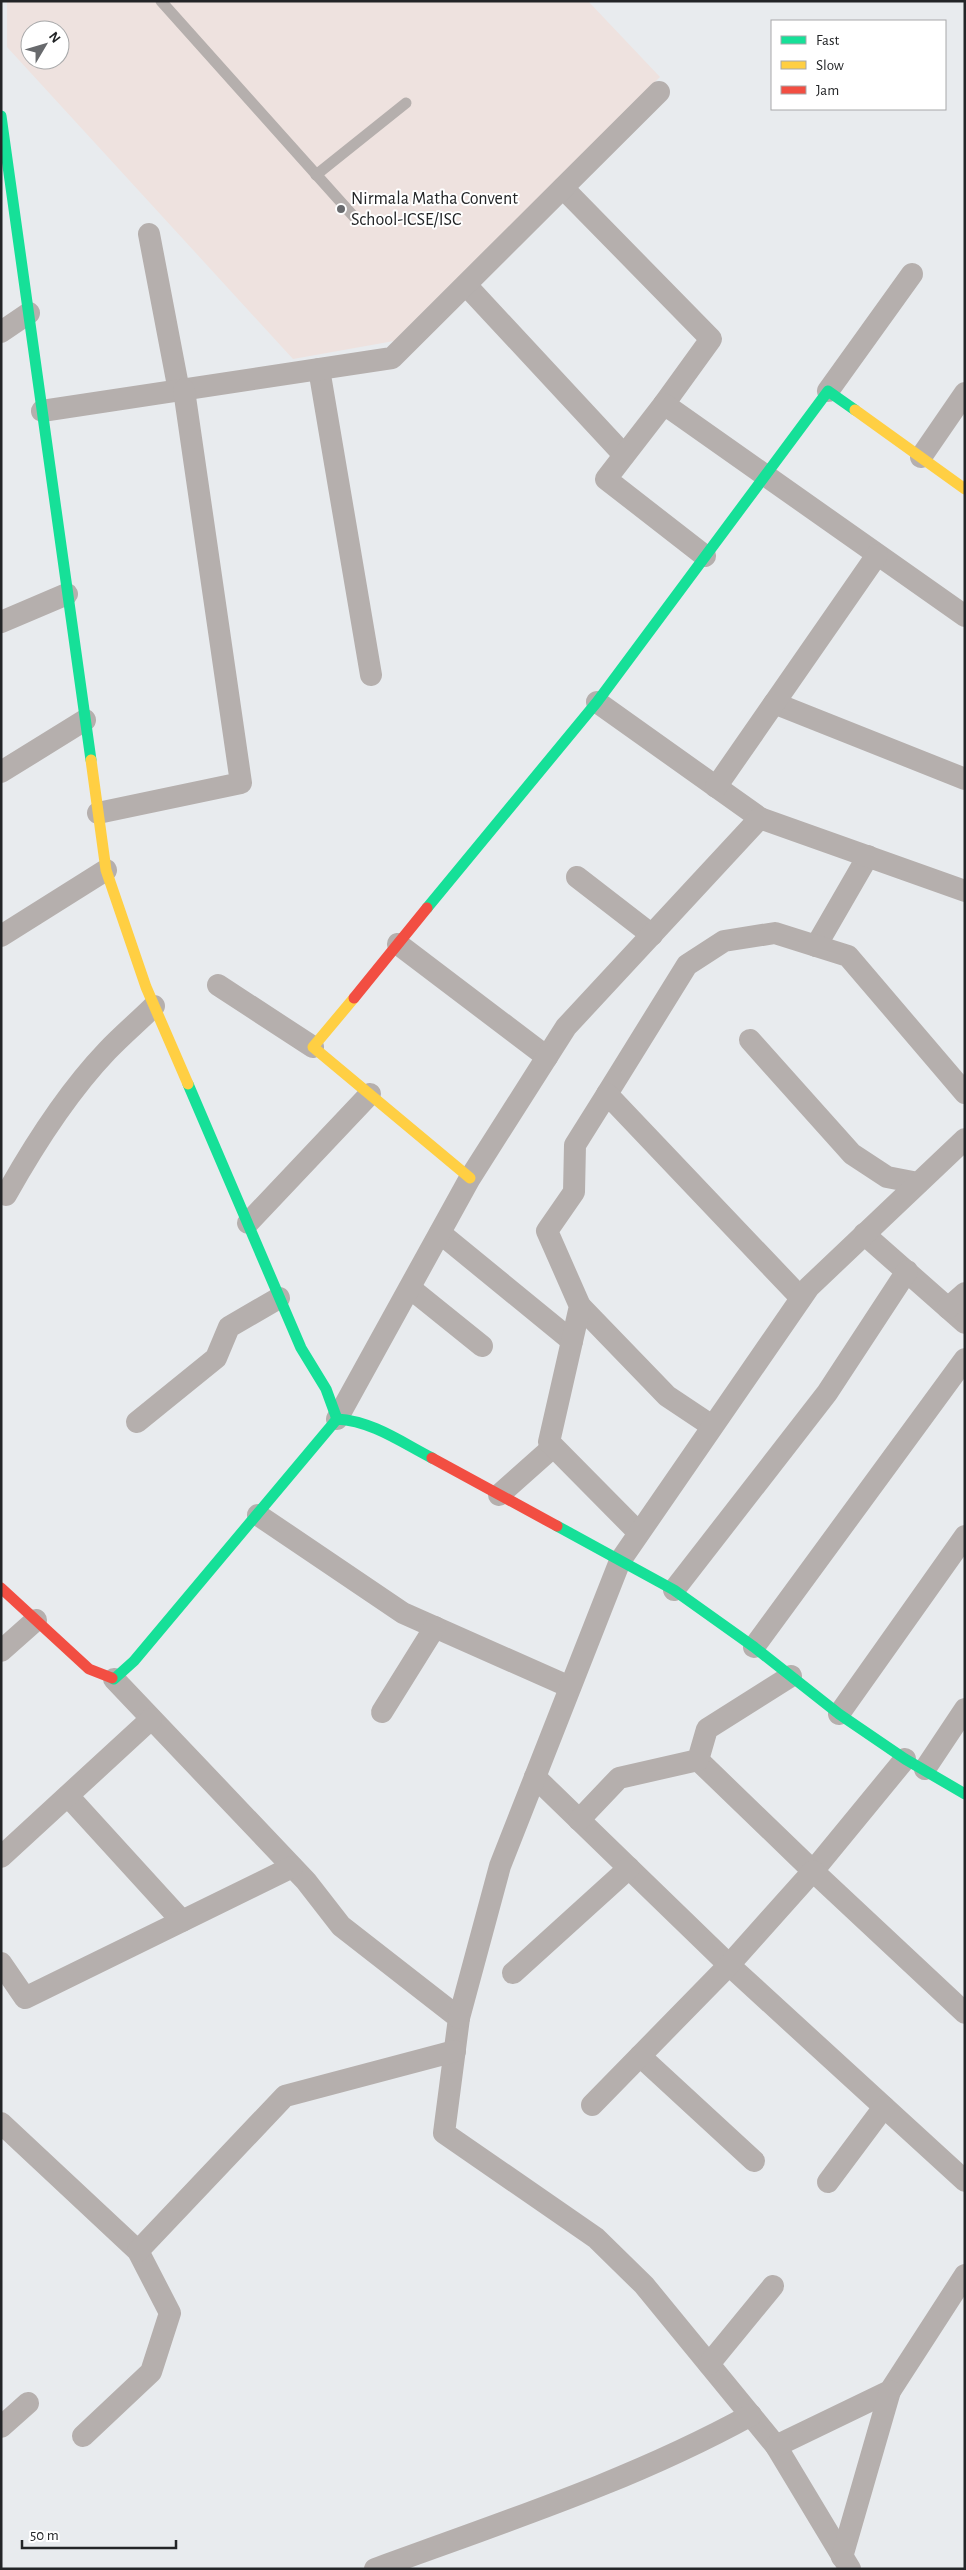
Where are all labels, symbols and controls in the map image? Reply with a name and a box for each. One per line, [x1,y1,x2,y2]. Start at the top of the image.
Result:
north arrow [20,20,70,70]
legend [771,20,946,110]
text: N [46,29,63,46]
text: Fast [816,33,840,48]
text: Slow [816,58,844,73]
text: Jam [816,83,839,98]
place label: Nirmala Matha Convent School-ICSE/ISC [351,190,518,229]
marker: Nirmala Matha Convent School-ICSE/ISC [335,203,347,215]
scale bar [22,2518,176,2550]
text: 50 m [30,2528,59,2543]

